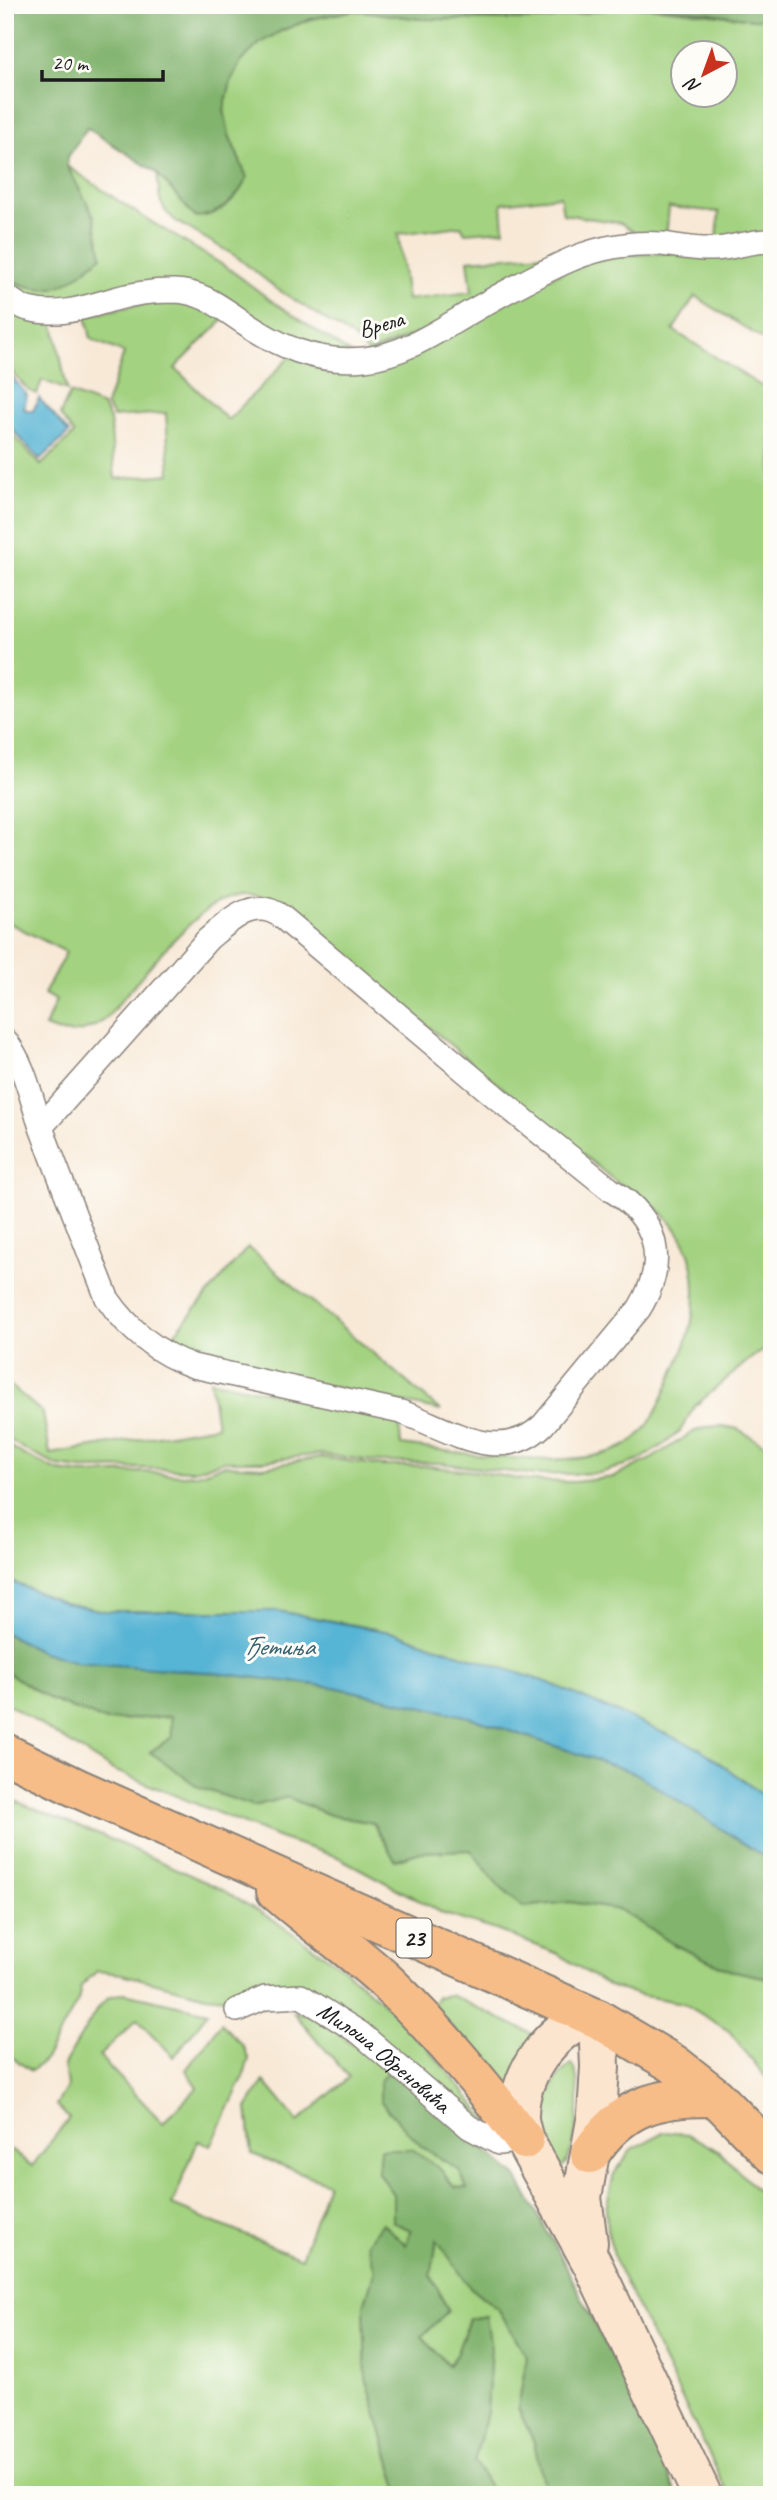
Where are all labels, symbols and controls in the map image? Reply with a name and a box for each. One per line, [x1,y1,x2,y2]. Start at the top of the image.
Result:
scale bar [42,38,163,82]
north arrow [668,38,738,108]
text: 20 m [52,50,90,76]
text: N [679,71,706,99]
street label: Врела [355,303,409,345]
water label: Ђетиња [242,1630,317,1663]
road number: 23 [396,1918,432,1957]
street label: Милоша Обреновића [312,1995,458,2121]

